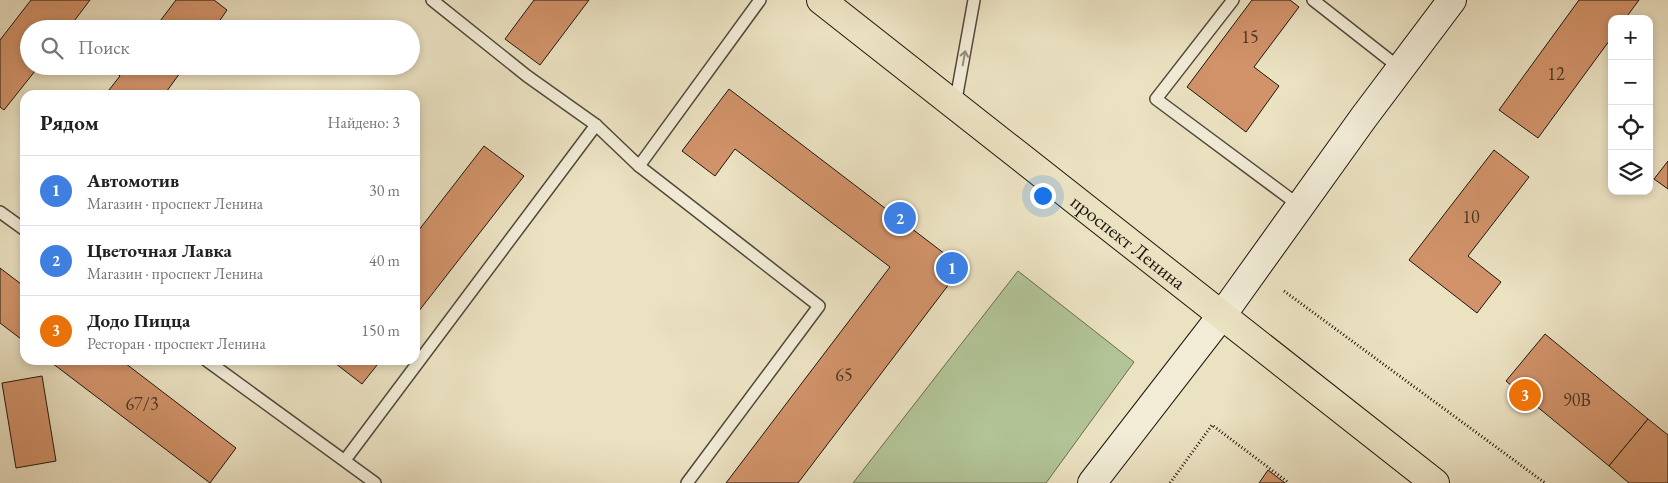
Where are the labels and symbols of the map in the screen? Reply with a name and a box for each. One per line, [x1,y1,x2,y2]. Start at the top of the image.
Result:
house number: 15 [1241,25,1259,48]
one-way arrow [959,51,969,67]
house number: 12 [1547,62,1565,85]
your location [1030,183,1056,209]
street label: проспект Ленина [1066,188,1191,295]
pin: 2 [884,199,916,237]
house number: 10 [1462,205,1480,228]
pin: 1 [936,249,968,287]
house number: 65 [835,363,853,386]
pin: 3 [1509,376,1541,414]
house number: 90В [1563,388,1591,411]
house number: 67/3 [125,392,159,415]

